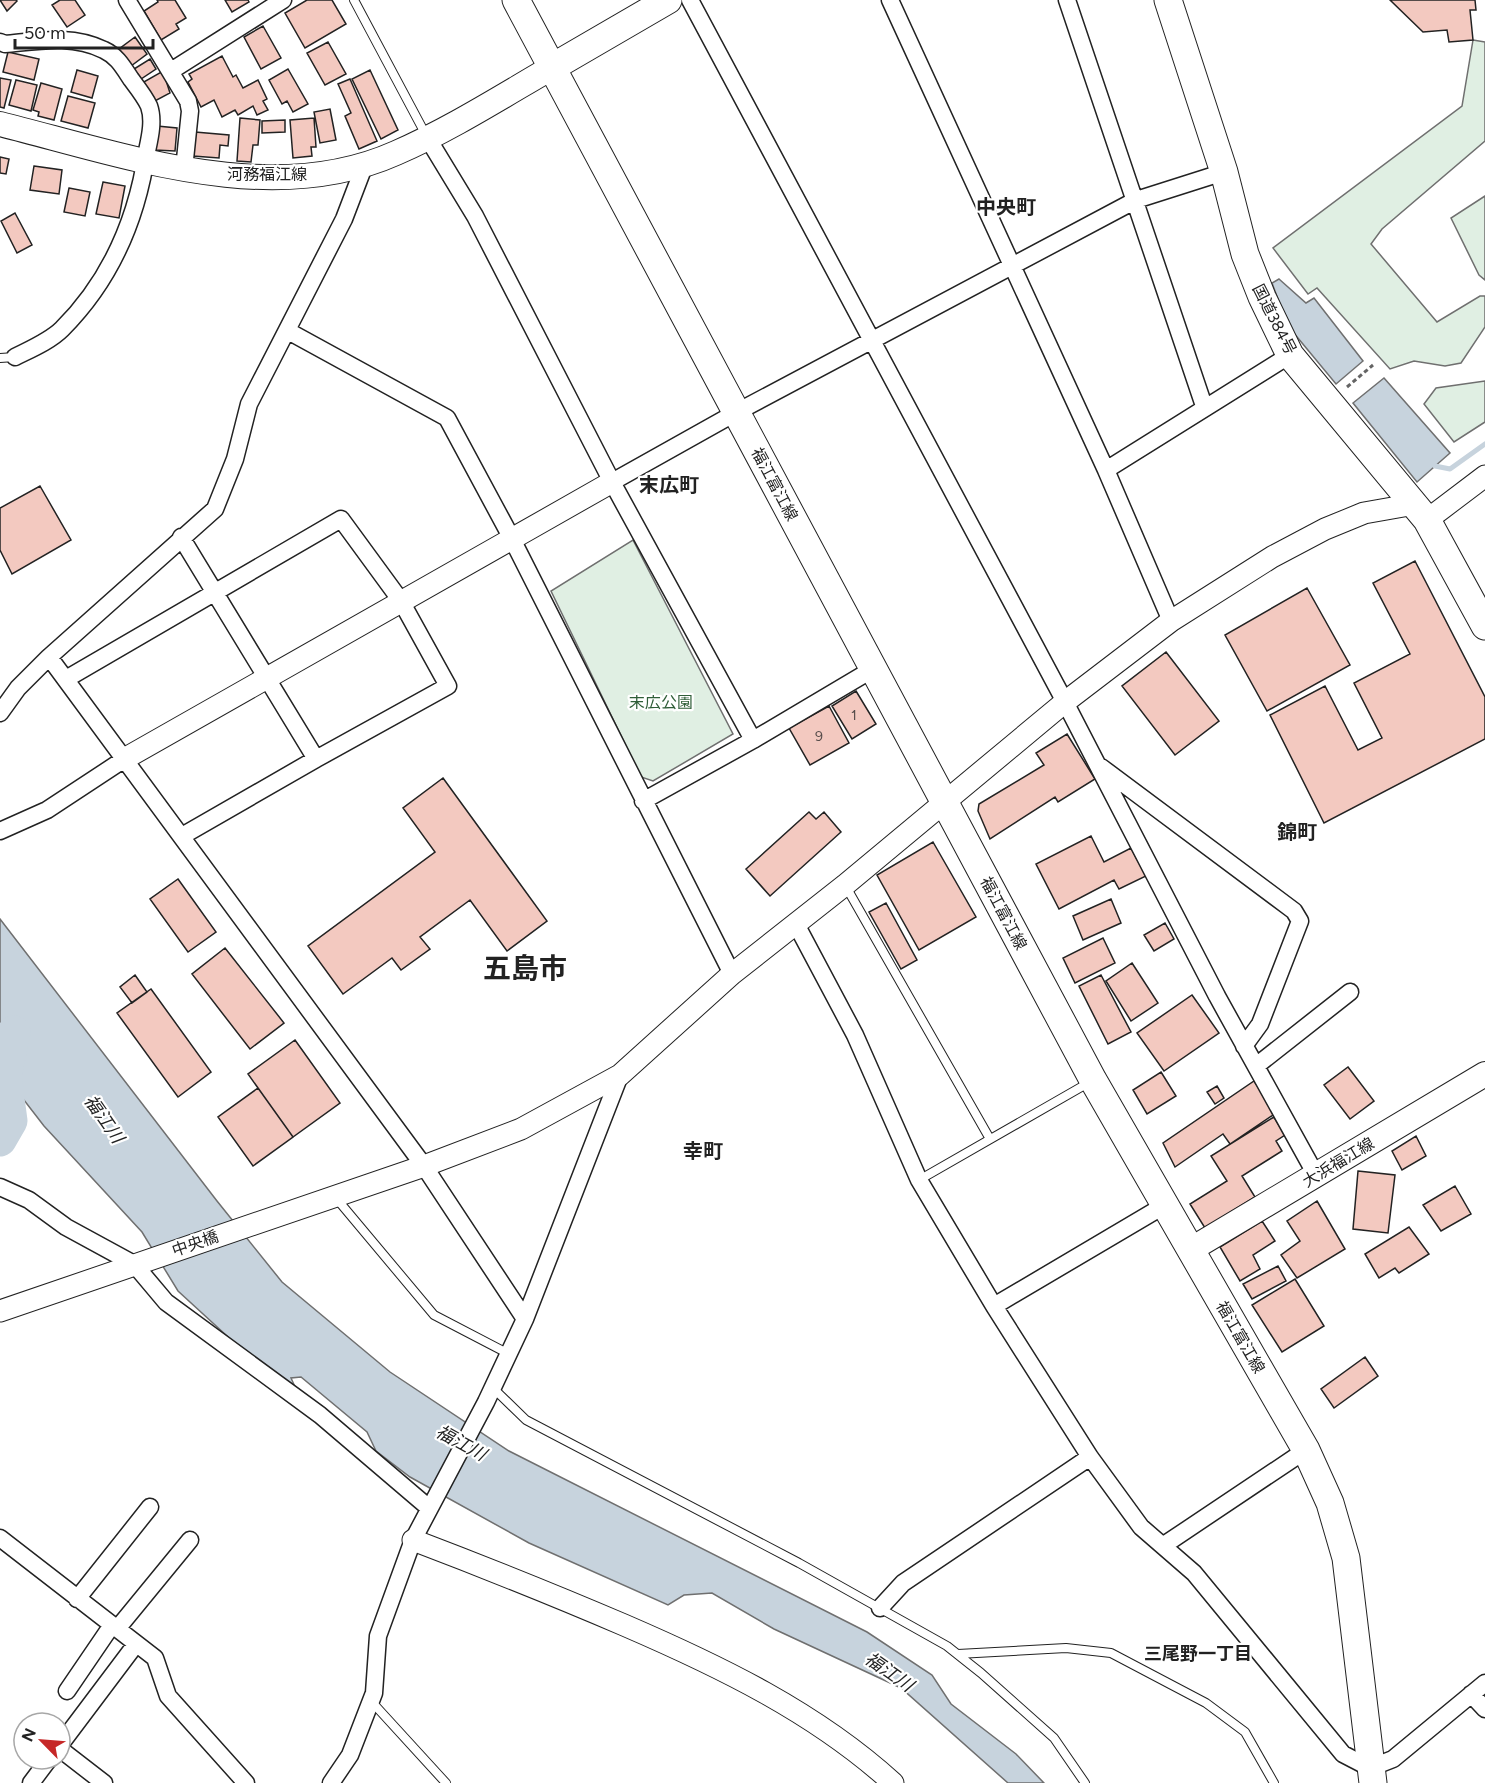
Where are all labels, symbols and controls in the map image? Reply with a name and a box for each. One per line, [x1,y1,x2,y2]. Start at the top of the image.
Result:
scale bar [15,12,153,50]
text: 50 m [24,22,66,44]
street label: 河務福江線 [227,165,307,184]
district label: 中央町 [976,195,1036,219]
street label: 国道384号 [1249,281,1300,358]
street label: 福江富江線 [747,444,802,524]
district label: 末広町 [639,473,699,497]
park label: 末広公園 [629,693,693,712]
house number: 1 [851,707,857,724]
house number: 9 [815,728,823,745]
district label: 錦町 [1277,820,1317,844]
street label: 福江富江線 [976,873,1031,953]
district label: 五島市 [483,951,567,985]
water label: 福江川 [80,1091,130,1149]
street label: 大浜福江線 [1299,1134,1377,1191]
district label: 幸町 [683,1139,723,1163]
street label: 中央橋 [169,1227,221,1260]
street label: 福江富江線 [1212,1298,1269,1377]
water label: 福江川 [432,1420,492,1467]
district label: 三尾野一丁目 [1144,1643,1252,1665]
water label: 福江川 [861,1648,919,1698]
north arrow [12,1711,72,1771]
text: N [18,1725,40,1744]

